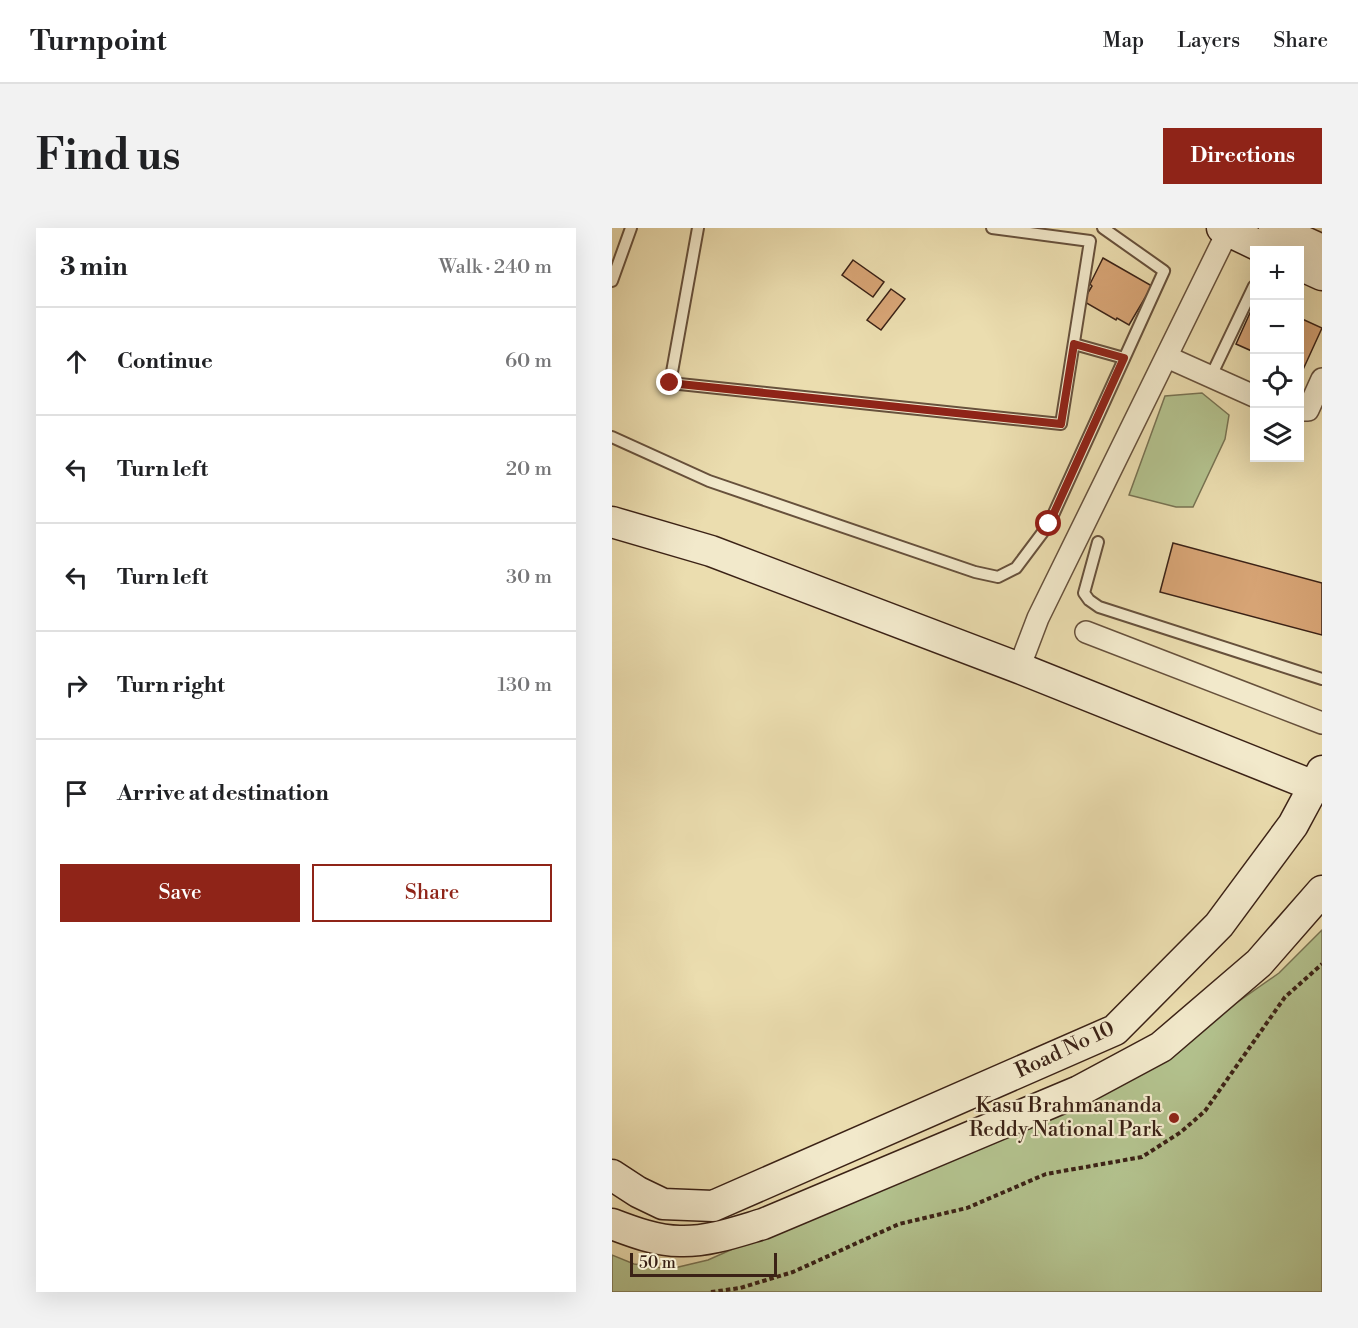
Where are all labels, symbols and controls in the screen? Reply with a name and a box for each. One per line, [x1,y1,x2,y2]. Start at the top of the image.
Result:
text: Turnpoint [30,24,166,59]
text: Map [1103,28,1144,54]
text: Layers [1177,28,1240,54]
text: Share [1273,28,1328,54]
button: Directions [1163,128,1322,184]
text: Find us [36,130,180,183]
map controls [1250,246,1304,462]
button: + [1250,246,1304,300]
text: 3 min [60,251,128,283]
text: Walk · 240 m [439,255,552,280]
button: − [1250,300,1304,354]
icon: ahead [60,345,93,378]
text: Continue [117,348,213,375]
text: 60 m [505,349,552,374]
button: locate [1250,354,1304,408]
route end [656,369,682,395]
button: layers [1250,408,1304,462]
icon: left [60,453,93,486]
text: Turn left [117,456,208,483]
text: 20 m [506,457,552,482]
route start [1035,510,1061,536]
icon: left [60,561,93,594]
text: Turn left [117,564,208,591]
text: 30 m [506,565,552,590]
icon: right [60,669,93,702]
text: Turn right [117,672,225,699]
text: 130 m [497,673,552,698]
icon: arrive [60,777,93,810]
text: Arrive at destination [117,780,329,807]
button: Save [60,864,300,922]
button: Share [312,864,552,922]
street label: Road No 10 [1011,1016,1119,1084]
place label: Kasu Brahmananda Reddy National Park [969,1093,1163,1143]
marker: Kasu Brahmananda Reddy National Park [1167,1111,1181,1125]
scale bar [630,1250,777,1278]
text: 50 m [639,1253,676,1273]

